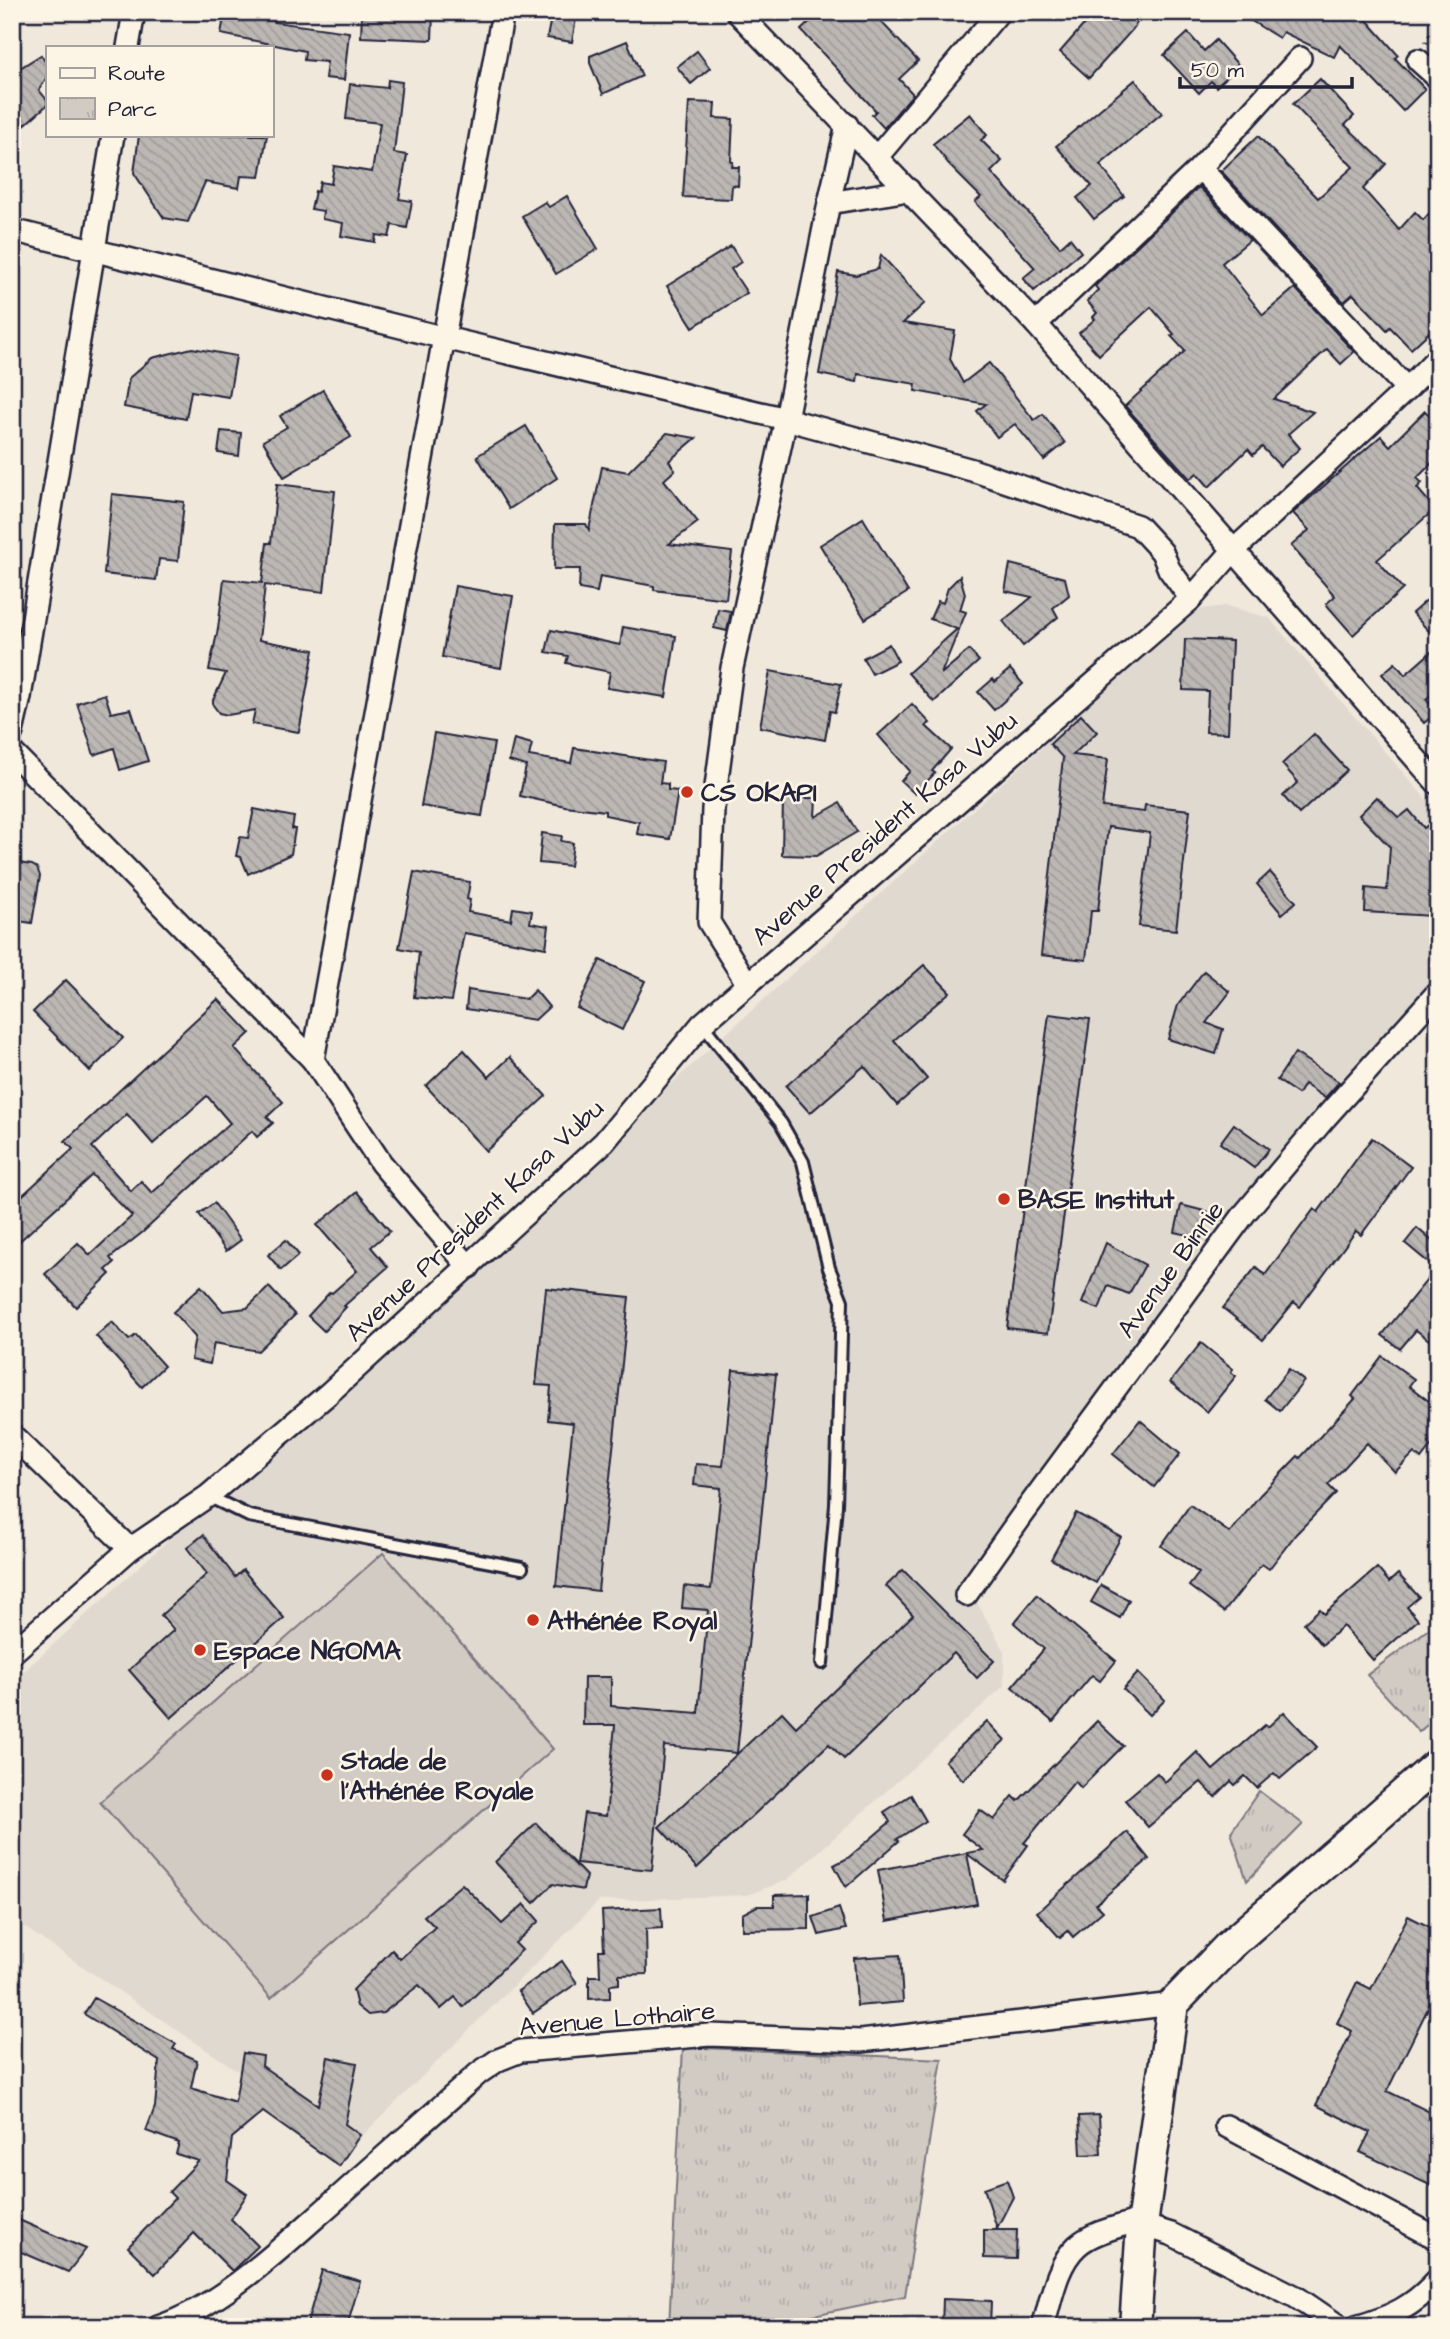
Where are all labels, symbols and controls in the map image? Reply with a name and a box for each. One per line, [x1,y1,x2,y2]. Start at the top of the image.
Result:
legend [46,46,273,136]
scale bar [1180,46,1352,90]
text: 50 m [1191,56,1245,85]
text: Route [108,59,165,88]
text: Parc [108,95,157,124]
street label: Avenue President Kasa Vubu [744,703,1025,954]
place label: CS OKAPI [701,775,817,811]
marker: CS OKAPI [679,784,695,800]
street label: Avenue President Kasa Vubu [338,1091,612,1350]
place label: BASE Institut [1018,1182,1175,1218]
marker: BASE Institut [996,1191,1012,1207]
street label: Avenue Binnie [1109,1194,1233,1345]
place label: Athénée Royal [547,1603,717,1642]
marker: Athénée Royal [525,1612,541,1628]
place label: Espace NGOMA [214,1633,401,1669]
marker: Espace NGOMA [192,1642,208,1658]
place label: Stade de l'Athénée Royale [340,1743,534,1812]
marker: Stade de l'Athénée Royale [319,1767,335,1783]
street label: Avenue Lothaire [518,1993,717,2045]

